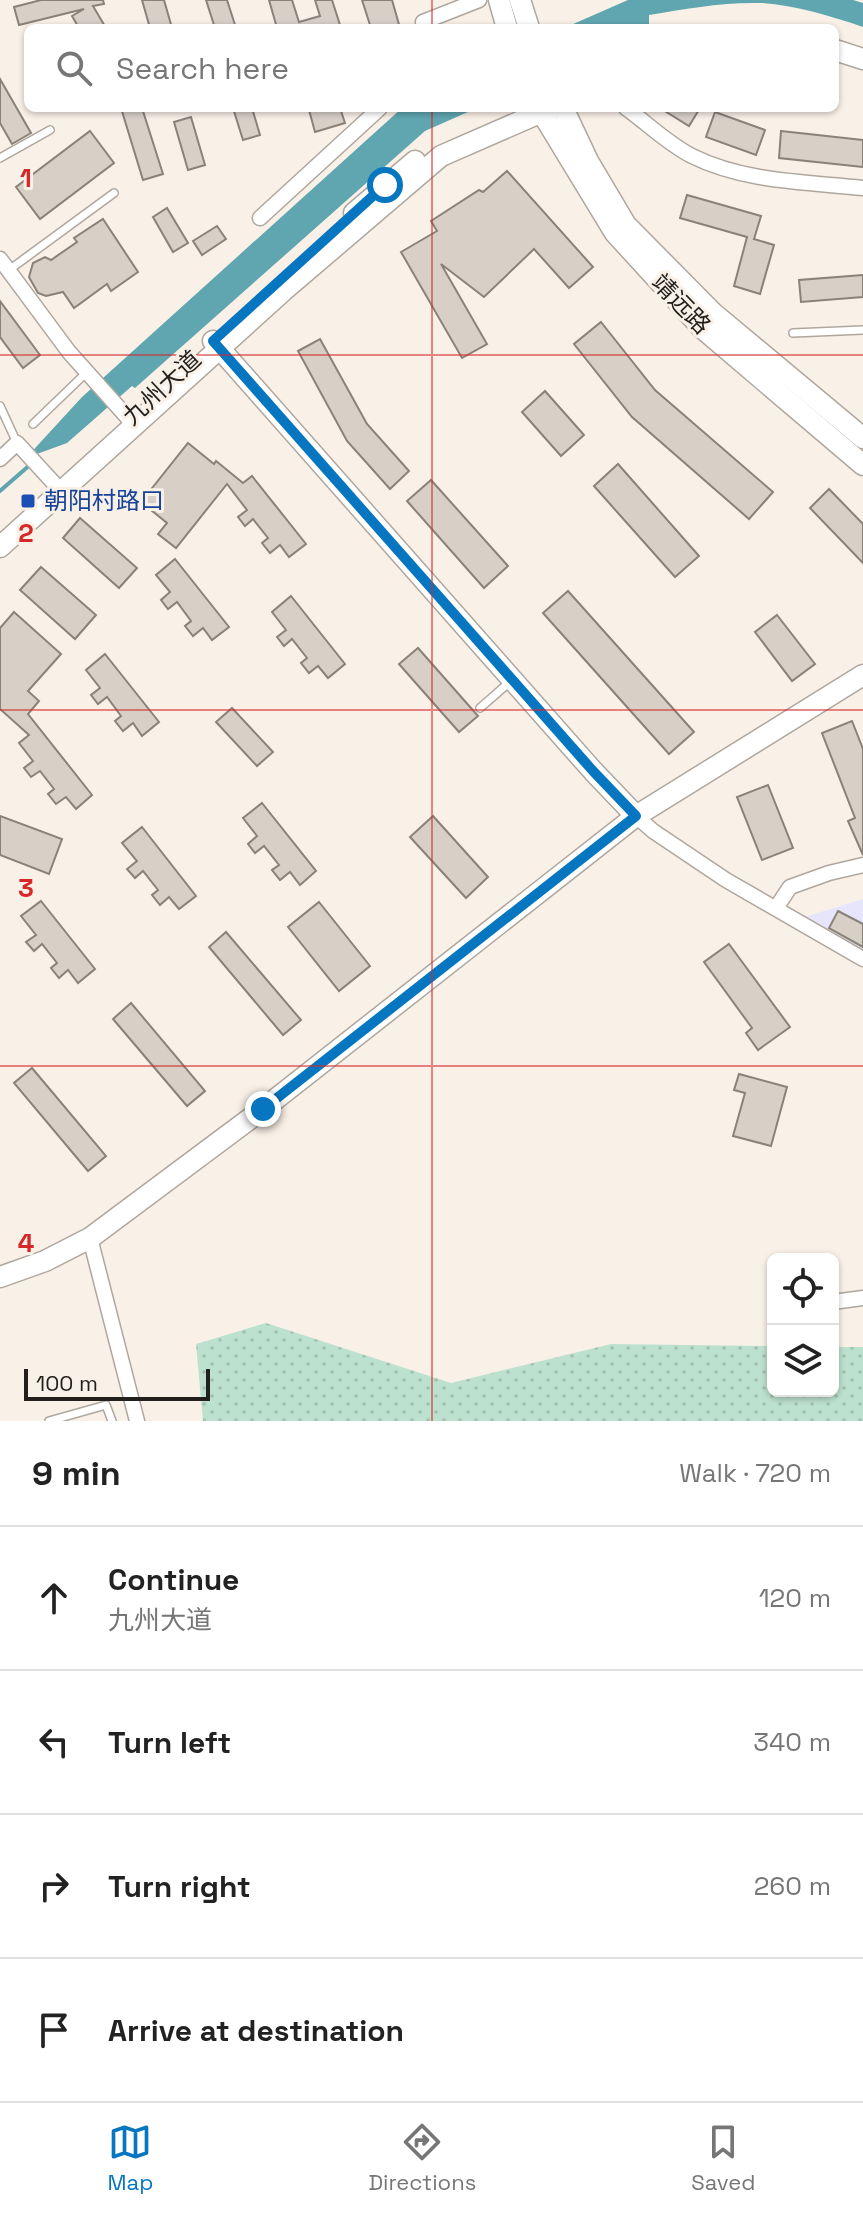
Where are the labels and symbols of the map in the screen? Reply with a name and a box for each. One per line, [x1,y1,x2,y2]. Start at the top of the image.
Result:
text: 1 [20,161,32,195]
route start [367,167,403,203]
street label: 靖远路 [645,267,718,340]
street label: 九州大道 [116,344,207,432]
place label: 朝阳村路口 [44,485,164,516]
marker: 朝阳村路口 [19,492,37,510]
text: 2 [18,516,34,550]
text: 3 [18,871,34,905]
route end [245,1091,281,1127]
text: 4 [18,1226,34,1260]
scale bar [24,1365,210,1401]

